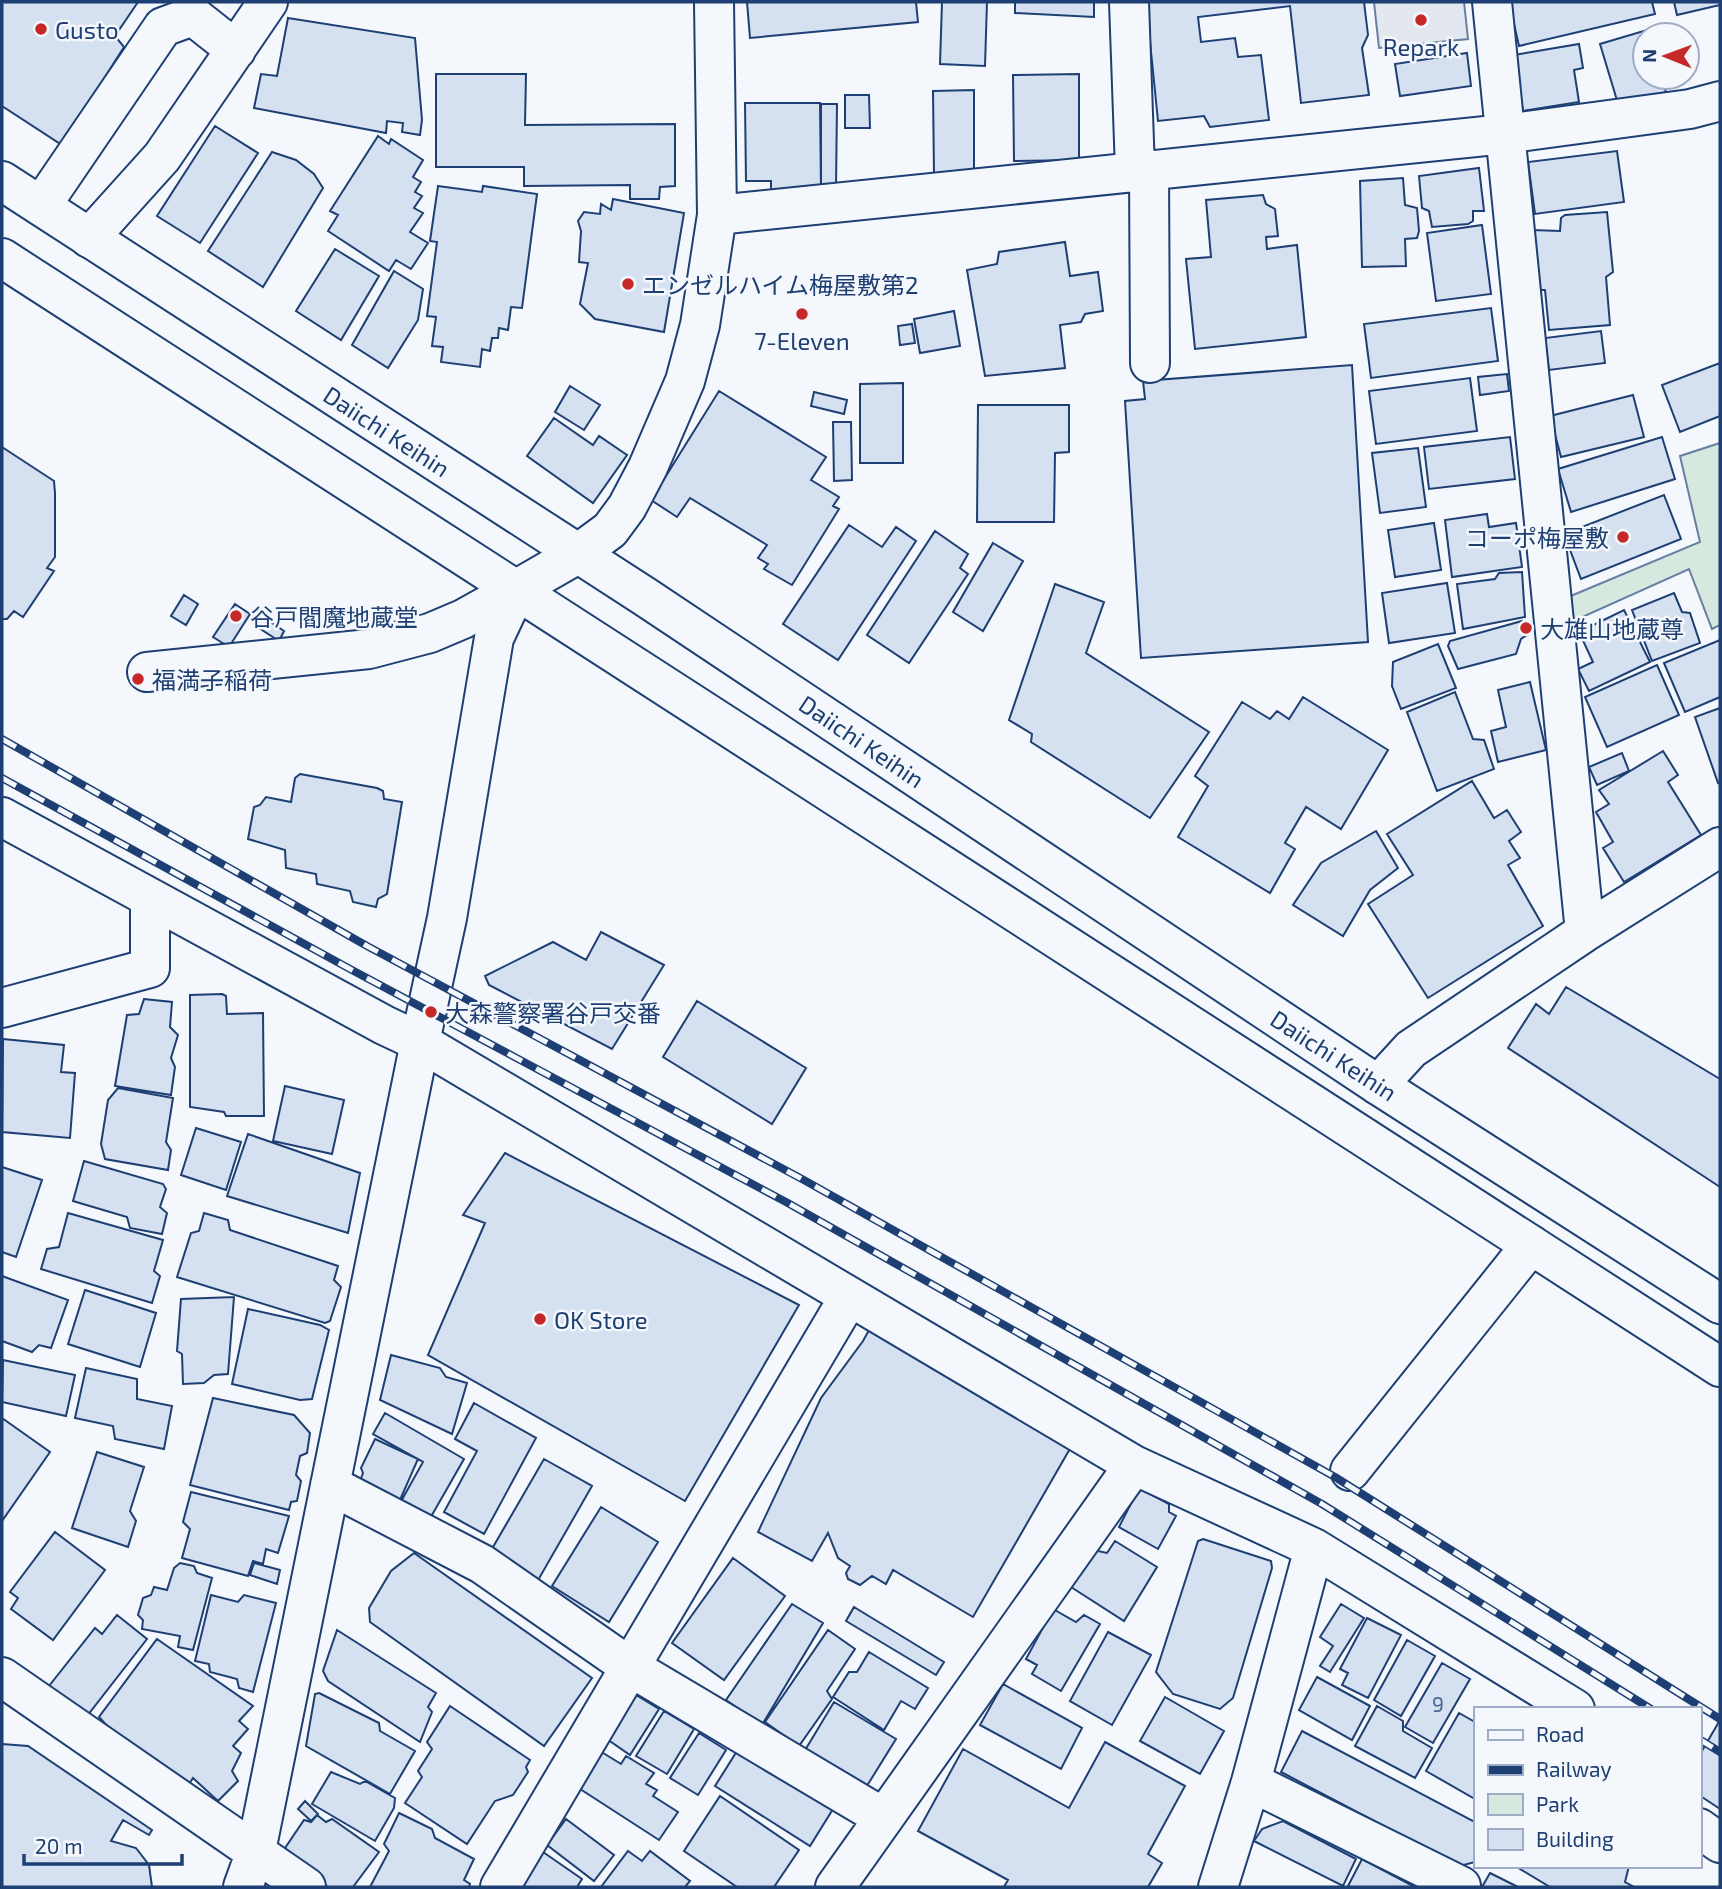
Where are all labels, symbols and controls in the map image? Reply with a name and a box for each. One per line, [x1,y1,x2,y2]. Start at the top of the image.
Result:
marker: Repark [1413,12,1429,28]
place label: Gusto [55,15,119,44]
marker: Gusto [33,21,49,37]
north arrow [1631,21,1701,91]
place label: Repark [1383,32,1459,61]
text: N [1637,49,1660,63]
place label: エンゼルハイム梅屋敷第2 [642,270,919,299]
marker: エンゼルハイム梅屋敷第2 [620,276,636,292]
marker: 7-Eleven [794,306,810,322]
place label: 7-Eleven [754,326,850,355]
street label: Daiichi Keihin [318,379,456,483]
place label: コーポ梅屋敷 [1465,523,1609,552]
marker: コーポ梅屋敷 [1615,529,1631,545]
place label: 谷戸閻魔地蔵堂 [250,602,418,631]
marker: 谷戸閻魔地蔵堂 [228,608,244,624]
place label: 大雄山地蔵尊 [1540,614,1684,643]
marker: 大雄山地蔵尊 [1518,620,1534,636]
place label: 福満子稲荷 [152,665,272,694]
marker: 福満子稲荷 [130,671,146,687]
street label: Daiichi Keihin [794,689,930,793]
place label: 大森警察署谷戸交番 [445,998,661,1027]
street label: Daiichi Keihin [1265,1003,1403,1107]
marker: 大森警察署谷戸交番 [423,1004,439,1020]
place label: OK Store [554,1305,648,1334]
marker: OK Store [532,1311,548,1327]
house number: 9 [1432,1691,1444,1716]
legend [1474,1707,1701,1868]
text: Road [1536,1721,1584,1746]
text: Railway [1536,1756,1612,1781]
text: Park [1536,1791,1579,1816]
scale bar [24,1822,182,1866]
text: Building [1536,1826,1614,1851]
text: 20 m [35,1833,83,1858]

